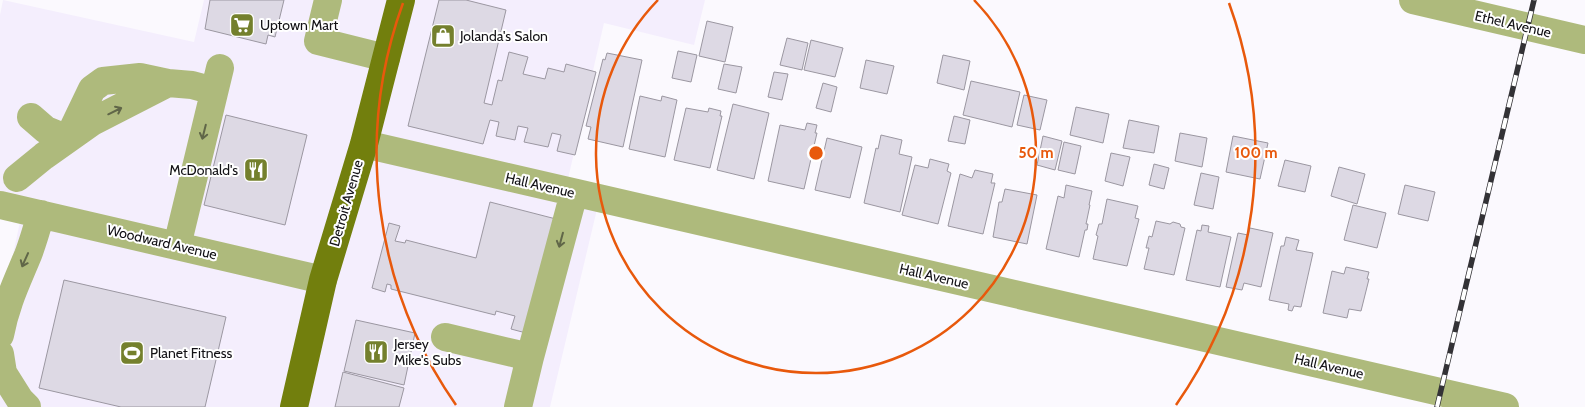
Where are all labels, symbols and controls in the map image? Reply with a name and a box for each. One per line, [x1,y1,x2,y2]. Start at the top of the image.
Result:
street label: Ethel Avenue [1473,6,1553,42]
supermarket icon: Uptown Mart [229,12,255,38]
place label: Uptown Mart [260,16,338,34]
shop icon: Jolanda's Salon [430,23,456,49]
place label: Jolanda's Salon [459,27,548,45]
one-way arrow [107,106,122,115]
one-way arrow [199,124,208,140]
centre of rings [807,144,825,162]
text: 50 m [1018,144,1054,162]
text: 100 m [1234,144,1278,162]
restaurant icon: McDonald's [243,157,269,183]
street label: Detroit Avenue [325,158,367,248]
place label: McDonald's [169,161,238,179]
street label: Hall Avenue [504,168,576,202]
street label: Woodward Avenue [105,221,219,263]
one-way arrow [556,231,565,247]
one-way arrow [20,252,30,267]
street label: Hall Avenue [898,259,970,293]
place label: Jersey Mike's Subs [393,335,462,369]
restaurant icon: Jersey Mike's Subs [363,339,389,365]
sports icon: Planet Fitness [119,340,145,366]
place label: Planet Fitness [150,344,233,362]
street label: Hall Avenue [1293,349,1365,383]

